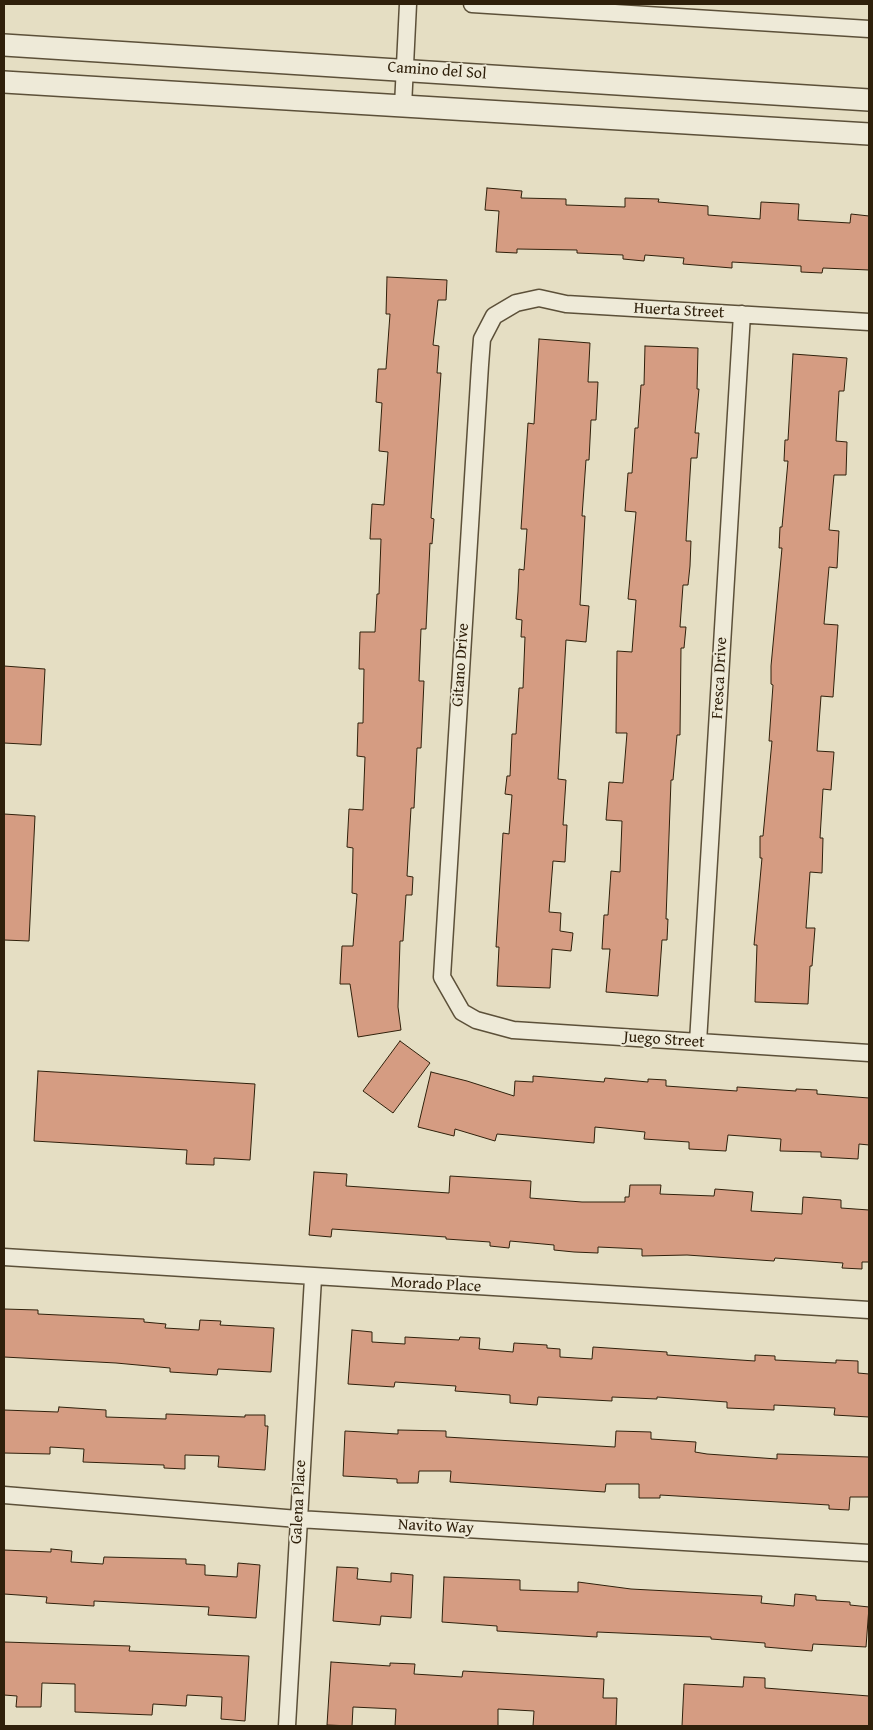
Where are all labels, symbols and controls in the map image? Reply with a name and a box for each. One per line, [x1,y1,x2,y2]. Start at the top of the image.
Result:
street label: Camino del Sol [387,58,487,84]
street label: Huerta Street [633,299,725,323]
street label: Gitano Drive [449,623,473,707]
street label: Fresca Drive [708,637,732,719]
street label: Juego Street [623,1028,705,1052]
street label: Morado Place [390,1273,482,1297]
street label: Galena Place [287,1459,311,1545]
street label: Navito Way [398,1515,474,1539]

